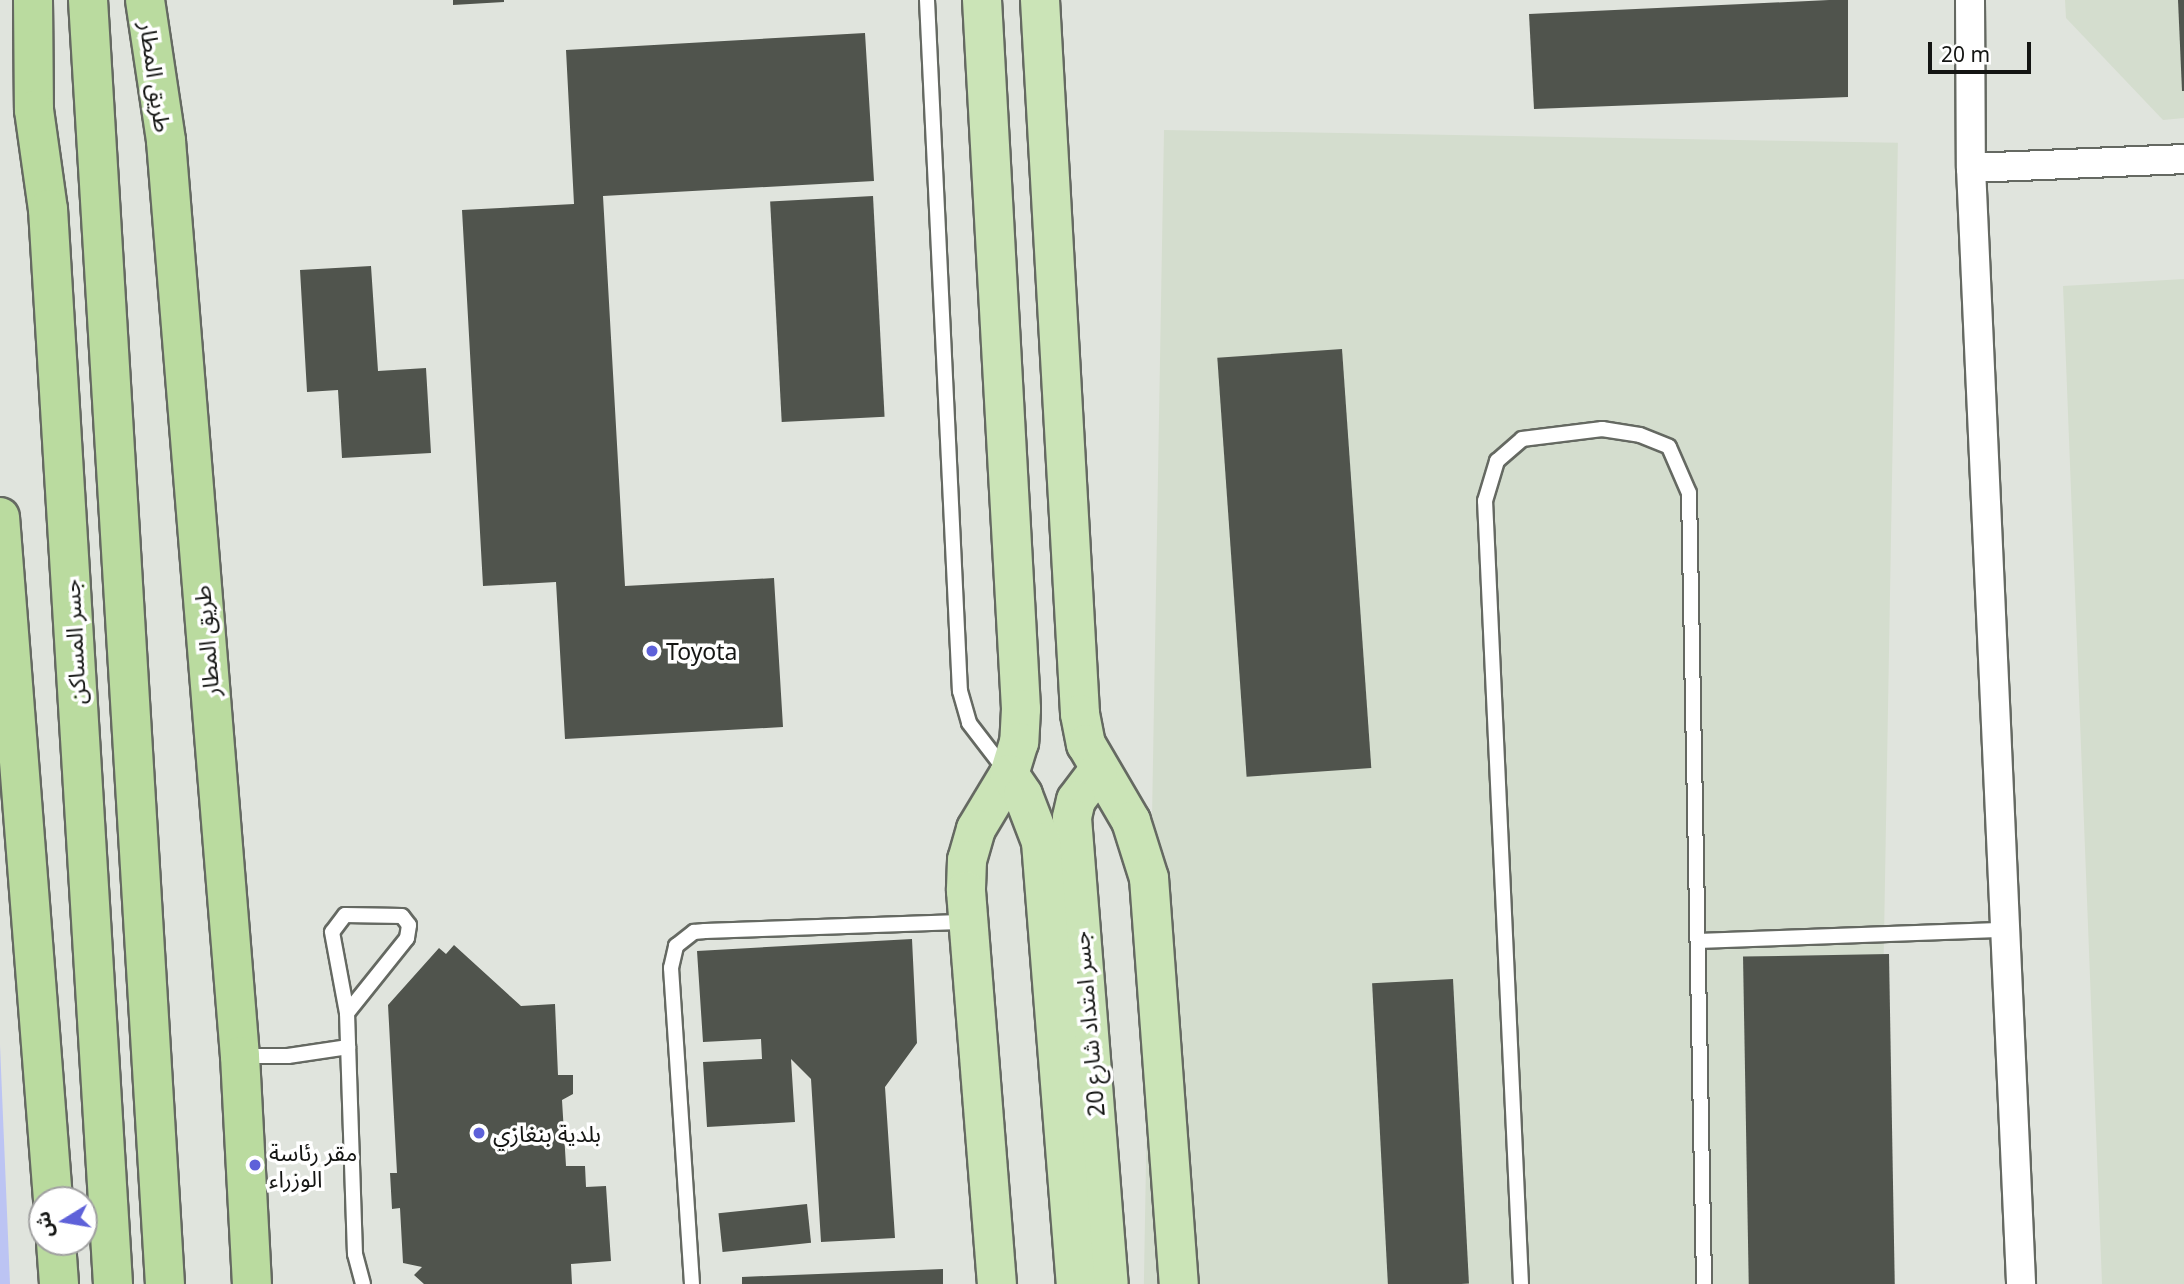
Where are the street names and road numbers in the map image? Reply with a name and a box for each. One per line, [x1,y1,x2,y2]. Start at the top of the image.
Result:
street label: طريق المطار [135,20,177,134]
street label: جسر المساكن [57,579,91,705]
street label: طريق المطار [187,584,225,698]
street label: جسر امتداد شارع 20 [1066,930,1110,1118]

